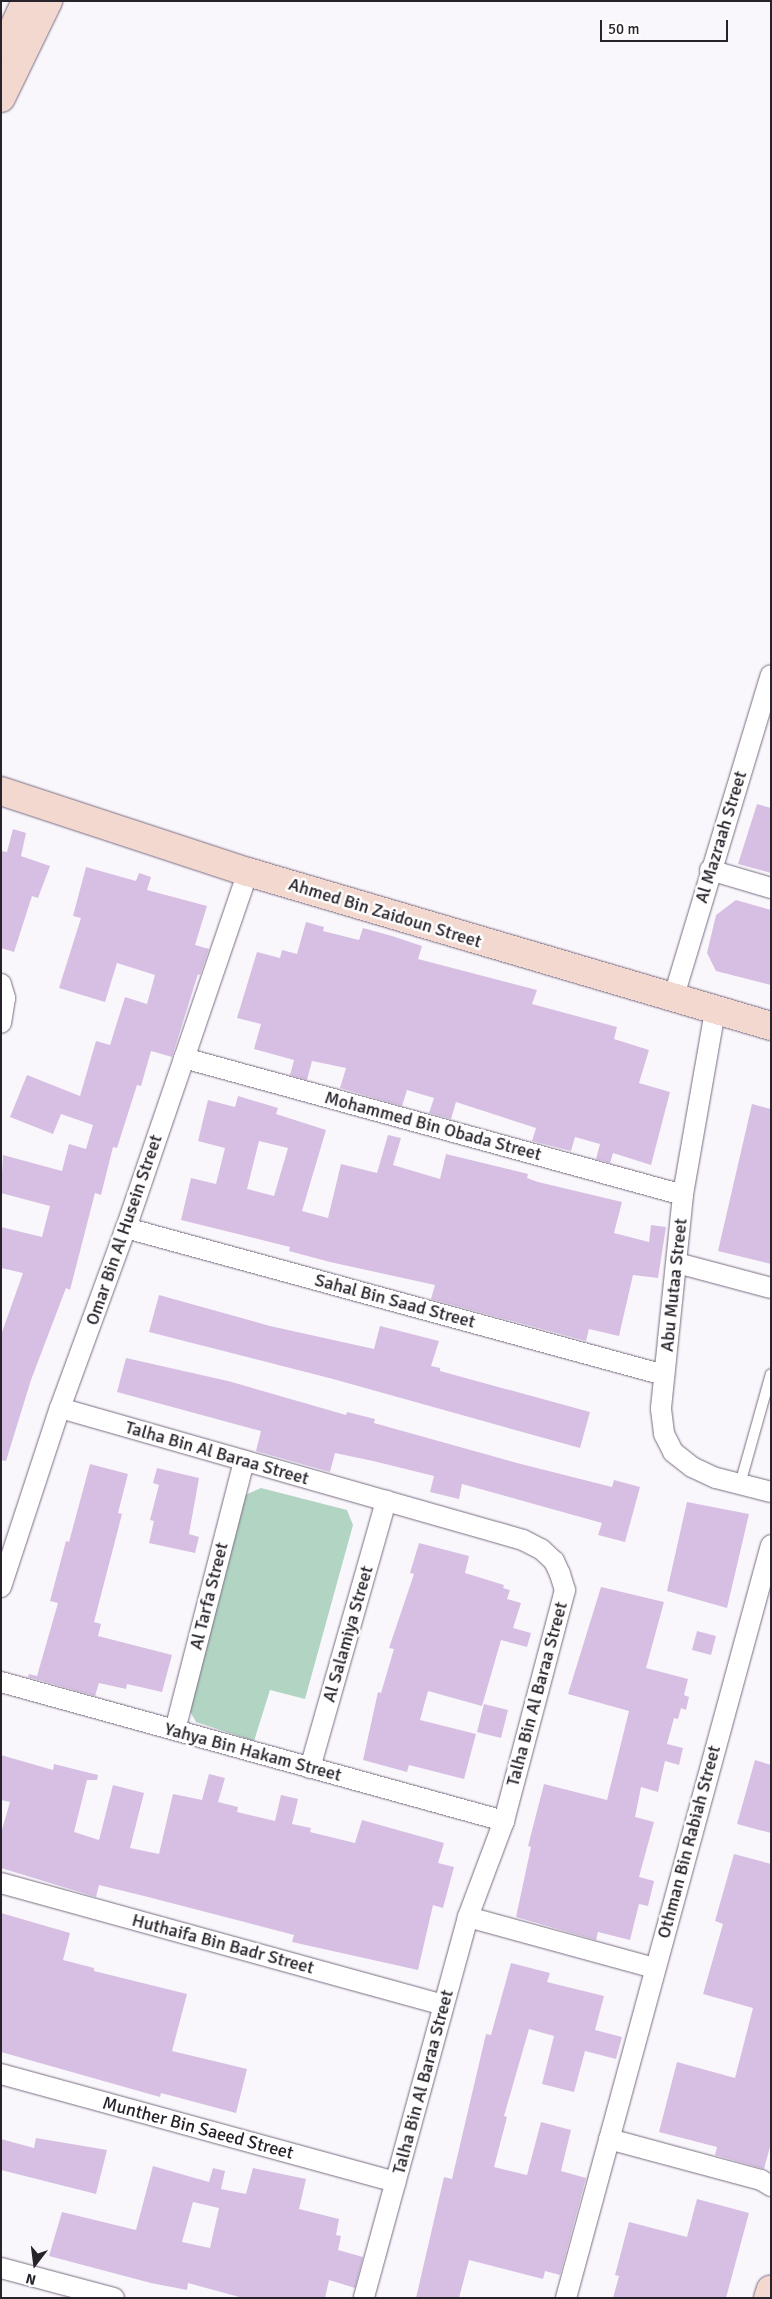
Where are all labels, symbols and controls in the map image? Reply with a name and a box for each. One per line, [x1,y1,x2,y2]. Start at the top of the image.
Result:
scale bar [602,10,730,42]
text: 50 m [608,20,639,38]
street label: Al Mazraah Street [691,768,751,906]
street label: Ahmed Bin Zaidoun Street [286,873,484,953]
street label: Mohammed Bin Obada Street [322,1087,544,1165]
street label: Omar Bin Al Husein Street [81,1132,167,1328]
street label: Abu Mutaa Street [656,1217,692,1353]
street label: Sahal Bin Saad Street [312,1269,478,1333]
street label: Talha Bin Al Baraa Street [123,1416,311,1490]
street label: Al Tarfa Street [185,1540,233,1652]
street label: Al Salamiya Street [318,1563,378,1705]
street label: Talha Bin Al Baraa Street [502,1599,572,1789]
street label: Yahya Bin Hakam Street [162,1718,344,1786]
street label: Othman Bin Rabiah Street [653,1743,725,1941]
street label: Huthaifa Bin Badr Street [130,1909,316,1979]
street label: Talha Bin Al Baraa Street [388,1987,458,2177]
street label: Munther Bin Saeed Street [100,2092,296,2164]
north arrow [10,2239,60,2289]
text: N [24,2269,38,2288]

